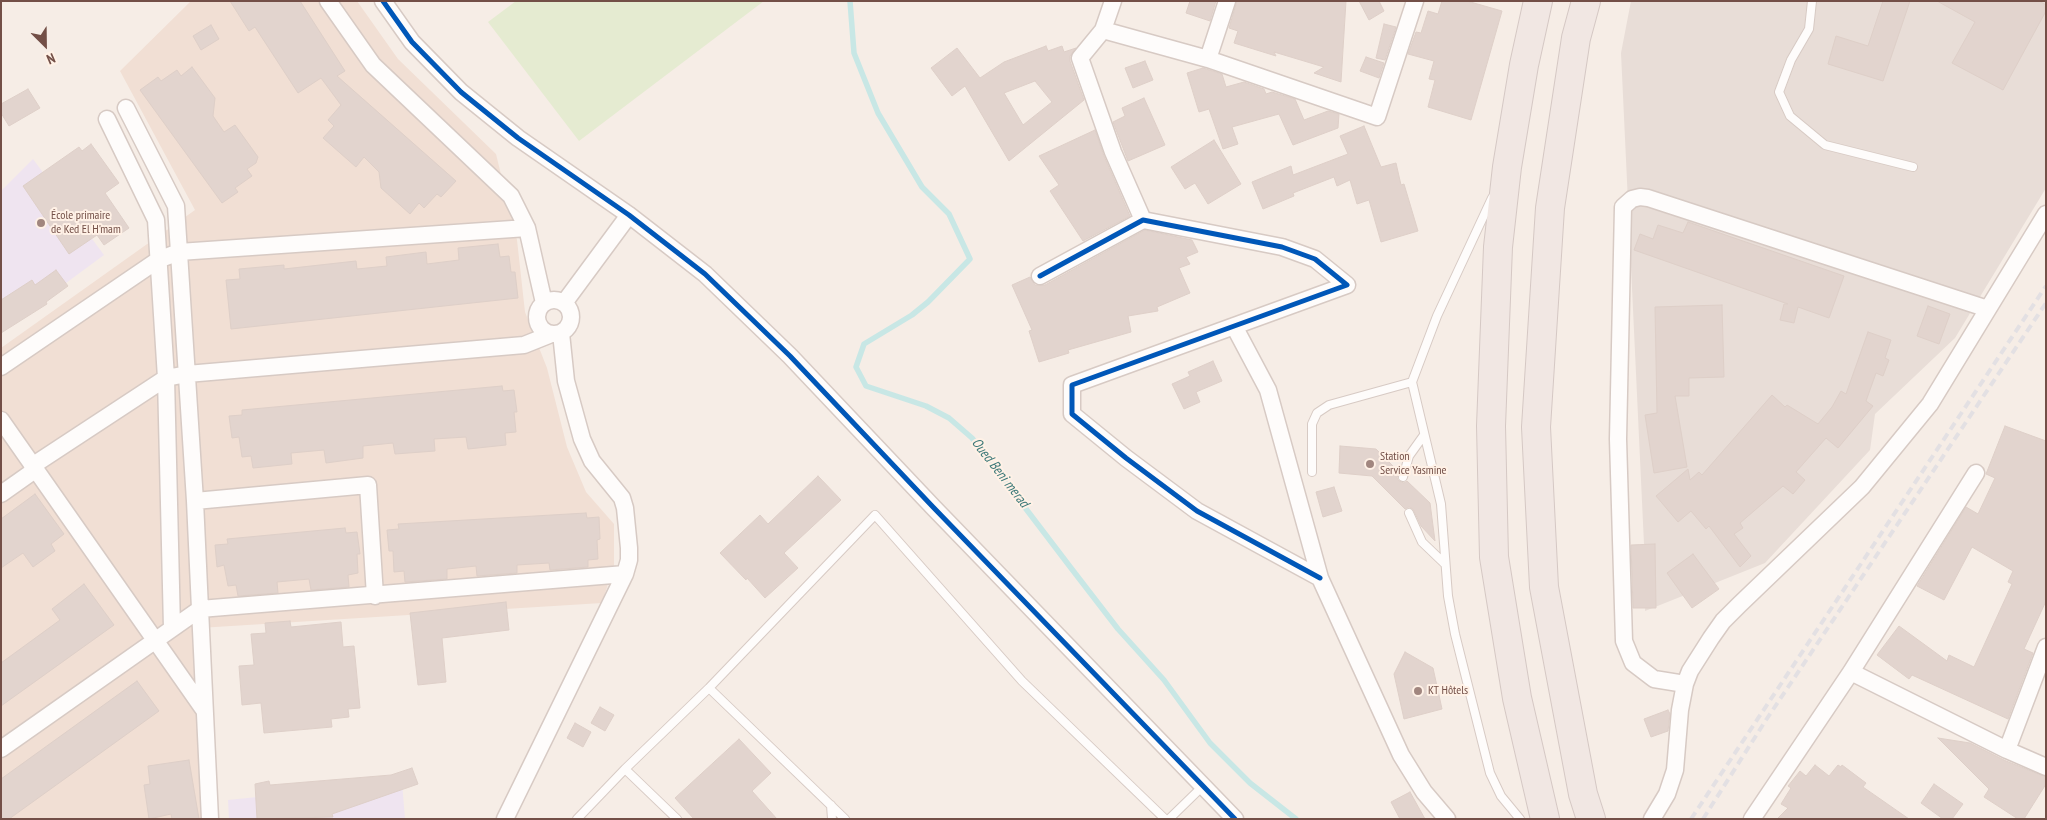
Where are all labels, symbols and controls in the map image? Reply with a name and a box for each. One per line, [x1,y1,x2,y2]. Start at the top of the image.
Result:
north arrow [20,20,70,70]
text: N [44,49,58,69]
place label: École primaire de Ked El H'mam [51,209,121,237]
marker: École primaire de Ked El H'mam [35,217,47,229]
water label: Oued Beni merad [968,435,1032,511]
place label: Station Service Yasmine [1380,450,1446,478]
marker: Station Service Yasmine [1364,458,1376,470]
place label: KT Hôtels [1428,684,1468,698]
marker: KT Hôtels [1412,685,1424,697]

